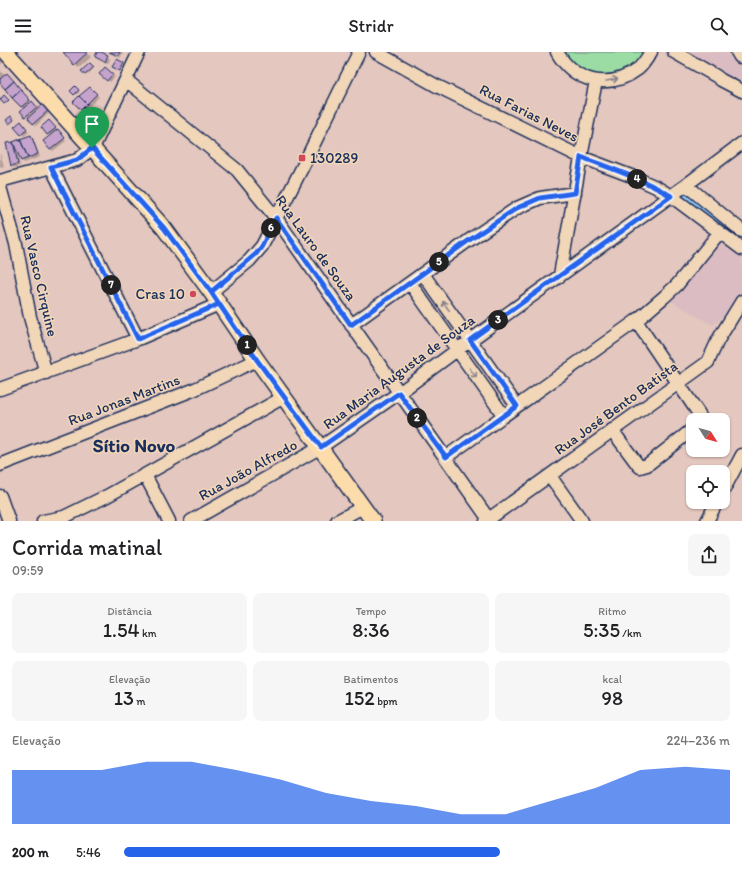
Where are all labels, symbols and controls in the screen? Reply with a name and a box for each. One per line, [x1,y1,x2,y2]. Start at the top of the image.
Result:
icon: menu [12,15,34,37]
text: Stridr [348,15,394,37]
icon: search [708,15,730,37]
one-way arrow [605,76,618,84]
street label: Rua Farias Neves [476,80,582,146]
pin [75,107,109,148]
icon: arrive [81,113,103,135]
place label: 130289 [310,149,358,167]
marker: 130289 [297,153,307,163]
pin: 4 [627,169,647,189]
text: 4 [634,172,640,185]
street label: Rua Lauro de Souza [272,192,361,305]
street label: Rua Vasco Cirquine [16,214,62,338]
pin: 6 [261,218,281,238]
text: 6 [268,221,274,234]
pin: 5 [429,252,449,272]
text: 5 [436,255,442,268]
pin: 7 [101,275,121,295]
text: 7 [108,278,114,291]
place label: Cras 10 [135,285,185,303]
marker: Cras 10 [188,289,198,299]
one-way arrow [442,301,450,312]
pin: 3 [488,310,508,330]
street label: Rua Maria Augusta de Souza [320,311,479,433]
text: 3 [495,313,501,326]
pin: 1 [237,335,257,355]
text: 1 [244,338,250,351]
street label: Rua José Bento Batista [551,357,682,459]
one-way arrow [469,367,477,378]
street label: Rua Jonas Martins [66,370,183,430]
pin: 2 [407,408,427,428]
text: 2 [414,411,420,424]
north arrow [686,413,730,457]
map controls [686,413,730,509]
district label: Sítio Novo [93,434,176,457]
street label: Rua João Alfredo [196,435,300,505]
button: locate [686,465,730,509]
text: Corrida matinal [12,534,162,561]
button: share [688,534,730,576]
text: 09:59 [12,563,44,578]
text: Distância [107,605,152,618]
text: Tempo [356,605,386,618]
text: Ritmo [598,605,626,618]
text: 1.54 [103,618,140,642]
text: 8:36 [352,618,390,642]
text: 5:35 [583,618,620,642]
text: km [140,627,157,640]
text: /km [620,627,642,640]
text: Elevação [109,673,150,686]
text: Batimentos [344,673,398,686]
text: kcal [603,673,622,686]
text: 13 [114,686,134,710]
text: 152 [344,686,375,710]
text: 98 [602,686,623,710]
text: m [134,695,146,708]
text: bpm [375,695,398,708]
text: Elevação [12,733,61,748]
text: 224–236 m [667,733,730,748]
text: 200 m [12,845,49,860]
text: 5:46 [76,845,101,860]

